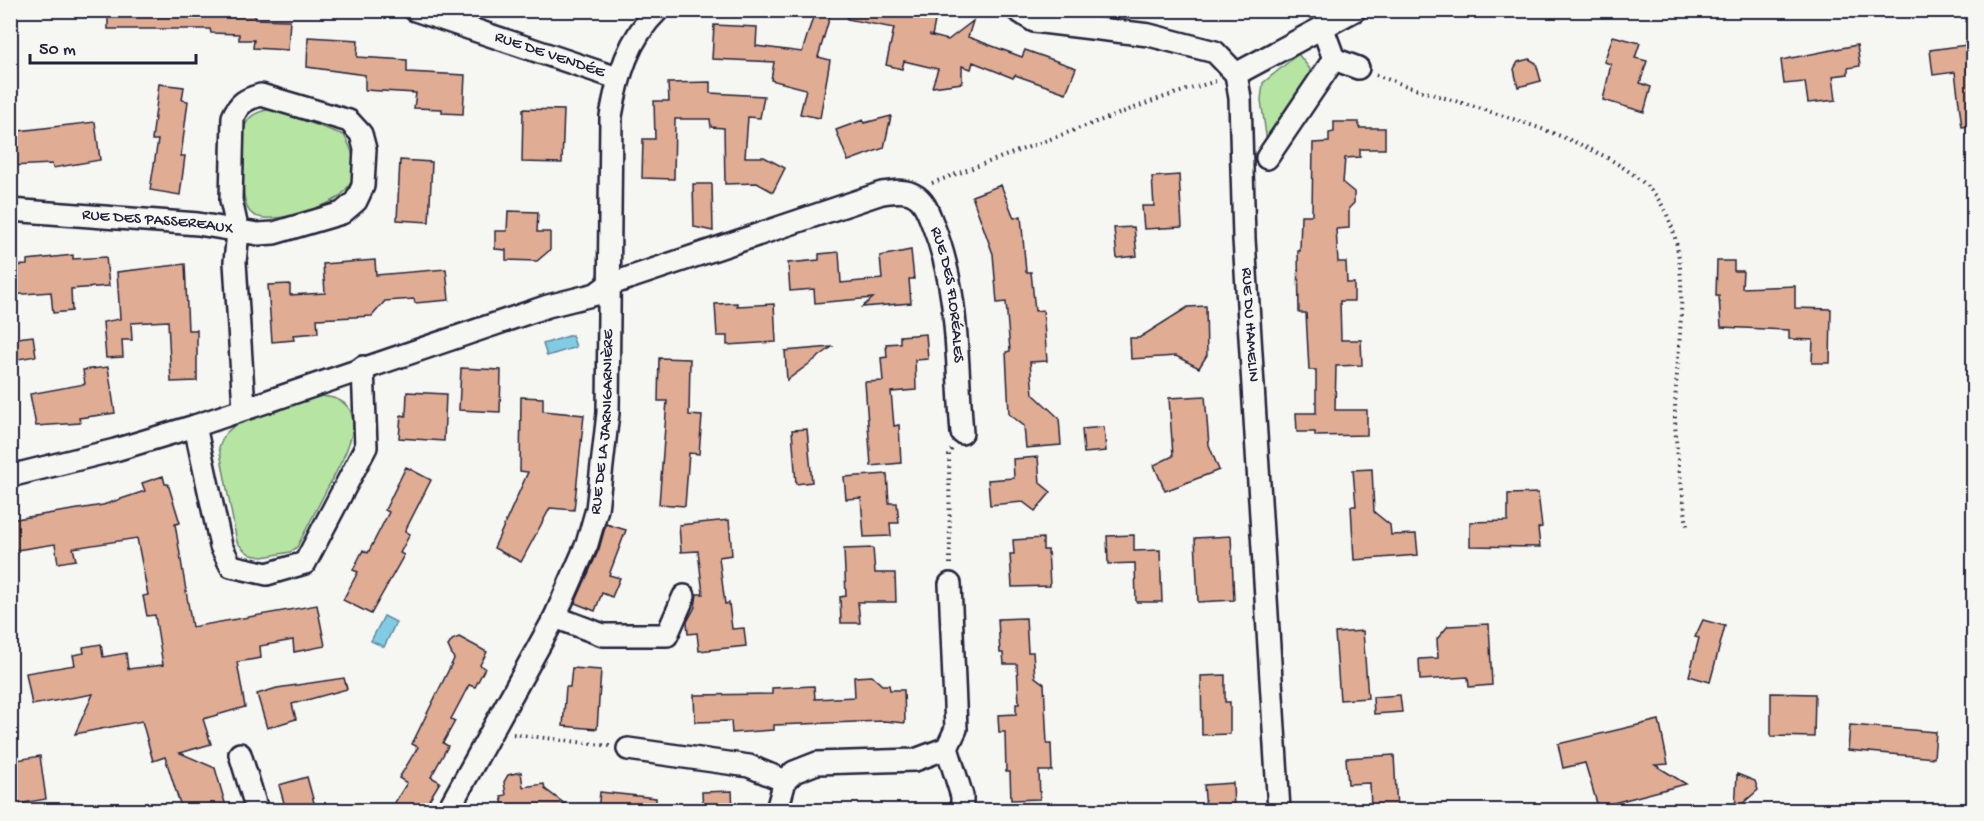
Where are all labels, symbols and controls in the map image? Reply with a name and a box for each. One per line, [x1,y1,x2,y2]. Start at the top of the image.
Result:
scale bar [30,27,196,65]
street label: RUE DE VENDÉE [492,28,608,83]
text: 50 m [39,40,76,61]
street label: RUE DES PASSEREAUX [81,206,235,239]
street label: RUE DES FLORÉALES [925,224,967,364]
street label: RUE DU HAMELIN [1236,267,1262,383]
street label: RUE DE LA JARNIGARNIÈRE [586,328,618,517]

